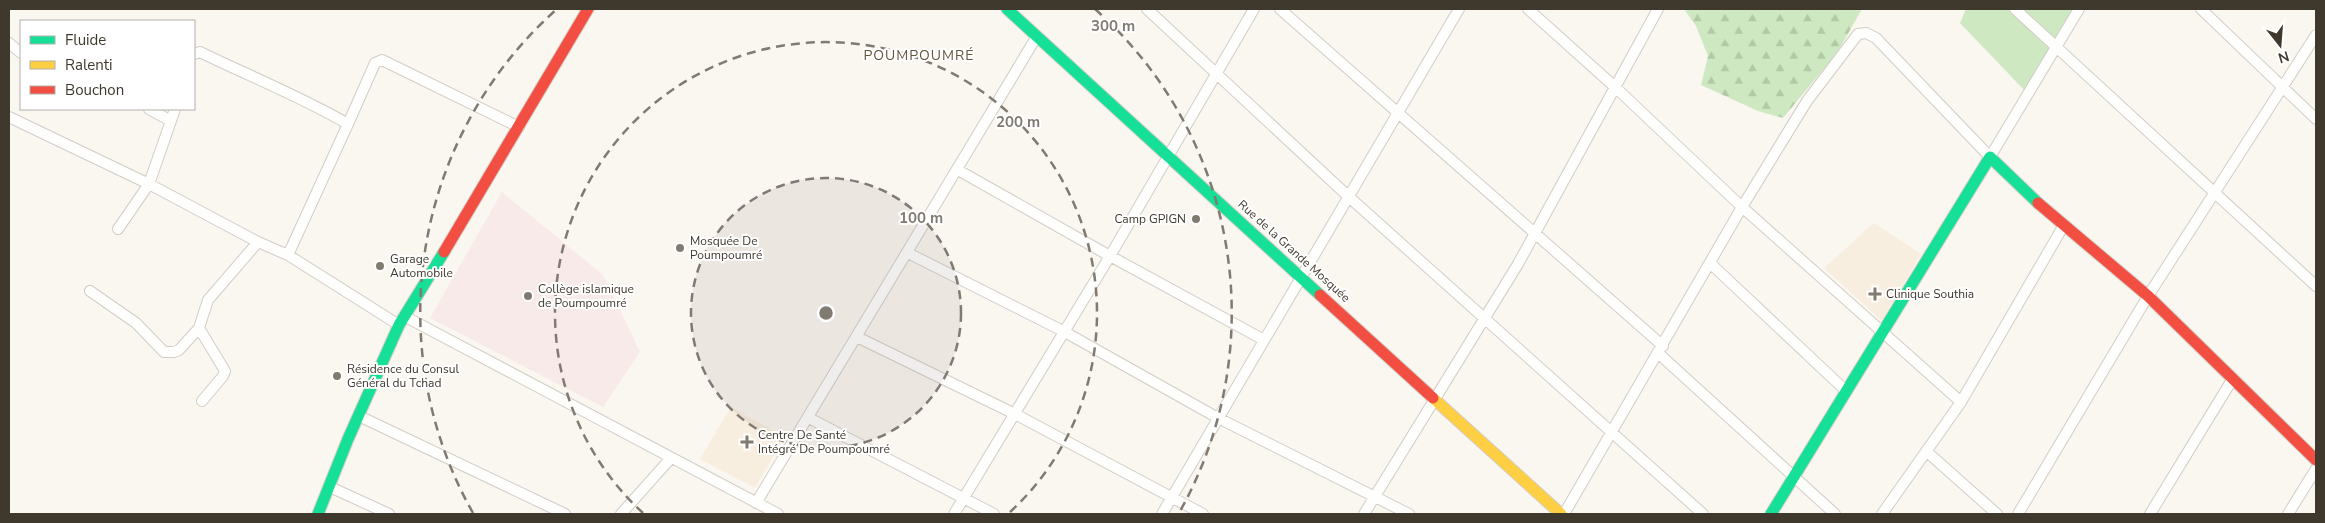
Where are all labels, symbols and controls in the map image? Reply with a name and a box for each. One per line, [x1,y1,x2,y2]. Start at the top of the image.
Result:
text: 300 m [1091,16,1135,36]
legend [20,20,195,110]
north arrow [2255,20,2305,70]
text: Fluide [65,30,106,50]
district label: POUMPOUMRÉ [864,46,974,65]
text: N [2276,46,2291,68]
text: Ralenti [65,55,113,75]
text: Bouchon [65,80,124,100]
text: 200 m [996,112,1040,132]
street label: Rue de la Grande Mosquée [1235,196,1353,306]
text: 100 m [899,208,943,228]
place label: Camp GPIGN [1114,211,1186,227]
marker: Camp GPIGN [1190,213,1202,225]
place label: Mosquée De Poumpoumré [690,233,762,263]
marker: Mosquée De Poumpoumré [674,242,686,254]
place label: Garage Automobile [390,251,453,281]
marker: Garage Automobile [374,260,386,272]
place label: Collège islamique de Poumpoumré [538,281,634,311]
place label: Clinique Southia [1886,286,1974,302]
marker: Clinique Southia [1868,287,1882,301]
marker: Collège islamique de Poumpoumré [522,290,534,302]
centre of rings [817,304,835,322]
place label: Résidence du Consul Général du Tchad [347,361,459,391]
marker: Résidence du Consul Général du Tchad [331,370,343,382]
place label: Centre De Santé Intégré De Poumpoumré [758,427,890,457]
marker: Centre De Santé Intégré De Poumpoumré [740,435,754,449]

